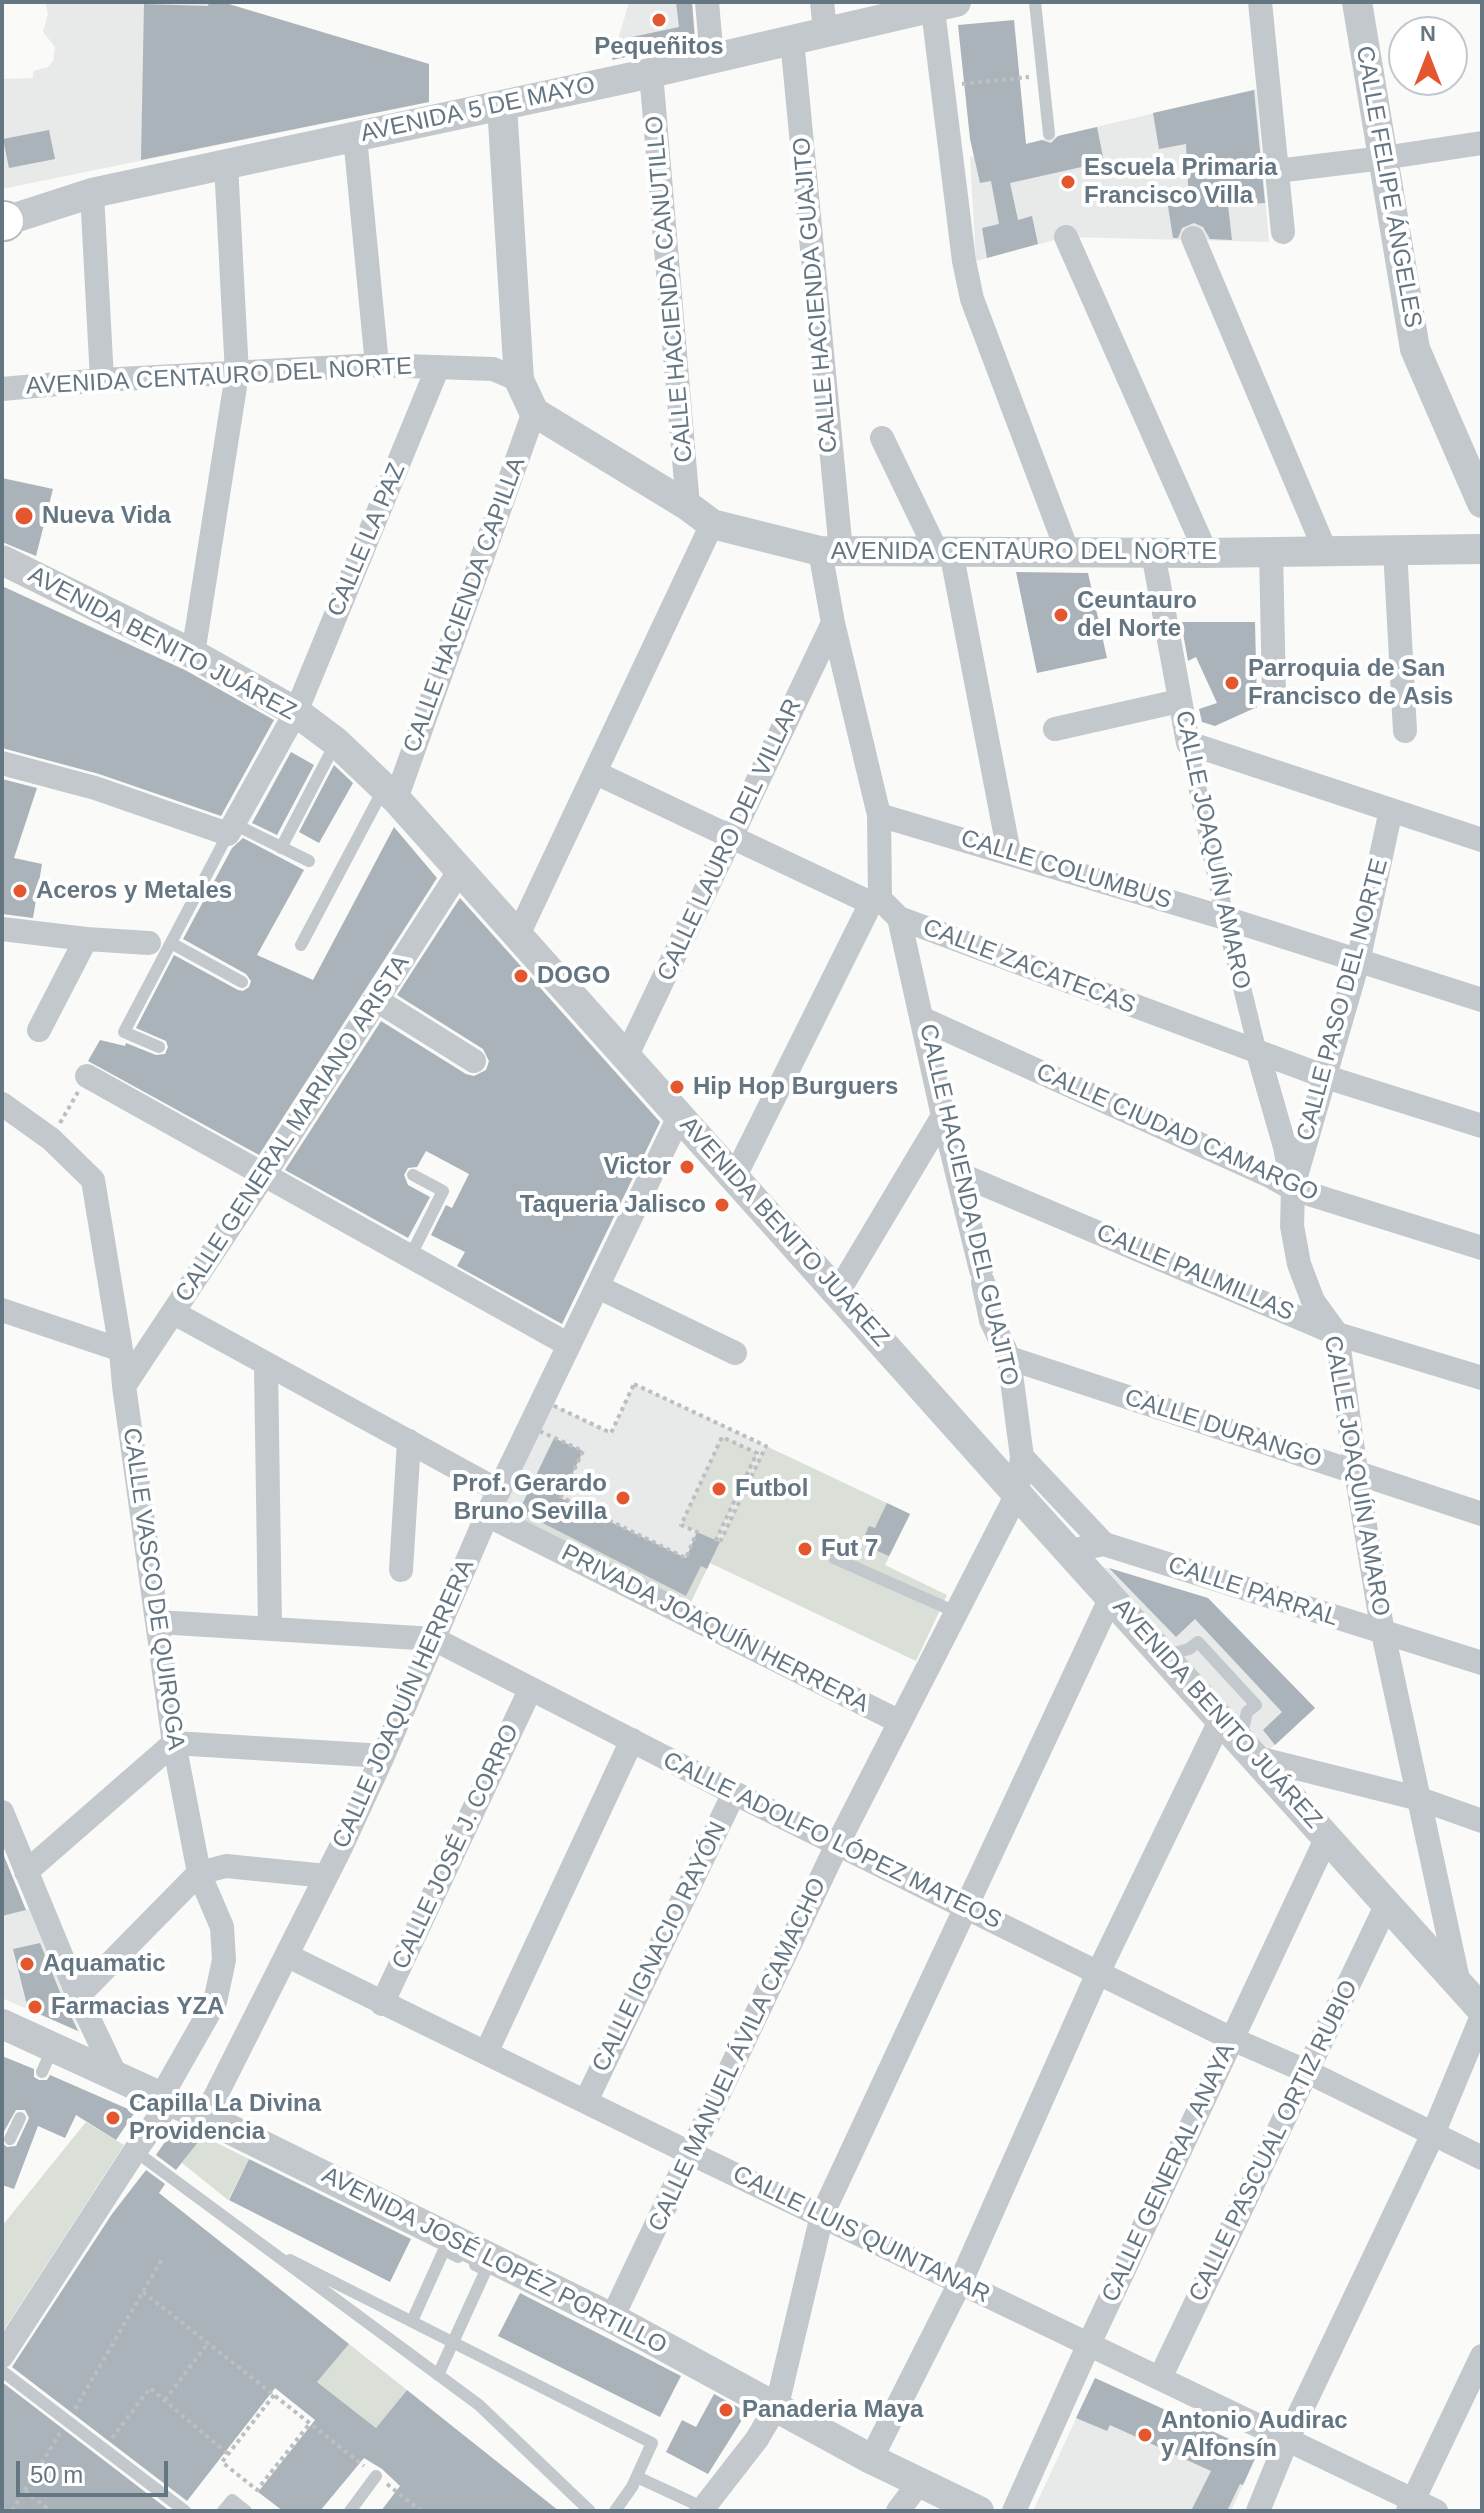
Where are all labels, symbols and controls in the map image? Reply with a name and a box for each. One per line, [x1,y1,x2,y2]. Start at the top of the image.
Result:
marker: Pequeñitos [650,11,668,29]
north arrow [1388,16,1468,96]
text: N [1420,21,1436,46]
place label: Pequeñitos [594,33,724,61]
street label: CALLE FELIPE ÁNGELES [1349,44,1427,330]
street label: AVENIDA 5 DE MAYO [358,71,598,149]
street label: CALLE HACIENDA CANUTILLO [640,114,700,464]
street label: CALLE HACIENDA GUAJITO [788,136,844,454]
place label: Escuela Primaria Francisco Villa [1084,154,1277,210]
marker: Escuela Primaria Francisco Villa [1059,173,1077,191]
street label: AVENIDA CENTAURO DEL NORTE [25,352,413,402]
street label: CALLE HACIENDA CAPILLA [398,453,532,757]
street label: CALLE LA PAZ [322,459,412,621]
place label: Nueva Vida [42,502,171,530]
marker: Nueva Vida [13,505,35,527]
street label: AVENIDA CENTAURO DEL NORTE [831,538,1217,566]
street label: AVENIDA BENITO JUÁREZ [23,561,301,727]
place label: Ceuntauro del Norte [1077,587,1197,643]
marker: Ceuntauro del Norte [1052,606,1070,624]
place label: Parroquia de San Francisco de Asis [1248,655,1453,711]
marker: Parroquia de San Francisco de Asis [1223,674,1241,692]
street label: CALLE LAURO DEL VILLAR [652,694,808,986]
street label: CALLE JOAQUÍN AMARO [1168,708,1256,992]
street label: CALLE COLUMBUS [957,824,1175,916]
street label: CALLE PASO DEL NORTE [1291,856,1395,1144]
place label: Aceros y Metales [36,877,232,905]
marker: Aceros y Metales [11,882,29,900]
street label: CALLE ZACATECAS [919,913,1139,1021]
street label: CALLE GENERAL MARIANO ARISTA [170,950,416,1308]
place label: DOGO [537,962,610,990]
marker: DOGO [512,967,530,985]
street label: CALLE HACIENDA DEL GUAJITO [912,1021,1024,1389]
street label: CALLE CIUDAD CAMARGO [1032,1058,1322,1208]
place label: Hip Hop Burguers [693,1073,898,1101]
marker: Hip Hop Burguers [668,1078,686,1096]
street label: AVENIDA BENITO JUÁREZ [673,1111,895,1353]
place label: Victor [603,1153,671,1181]
marker: Victor [678,1158,696,1176]
place label: Taqueria Jalisco [520,1191,706,1219]
marker: Taqueria Jalisco [713,1196,731,1214]
street label: CALLE PALMILLAS [1092,1218,1298,1328]
street label: CALLE JOAQUÍN AMARO [1317,1334,1395,1618]
street label: CALLE DURANGO [1121,1384,1325,1474]
street label: CALLE VASCO DE QUIROGA [116,1426,190,1752]
place label: Prof. Gerardo Bruno Sevilla [452,1470,607,1526]
place label: Futbol [735,1475,808,1503]
marker: Futbol [710,1480,728,1498]
marker: Prof. Gerardo Bruno Sevilla [614,1489,632,1507]
place label: Fut 7 [821,1535,878,1563]
street label: PRIVADA JOAQUÍN HERRERA [557,1539,873,1719]
marker: Fut 7 [796,1540,814,1558]
street label: CALLE PARRAL [1164,1551,1342,1633]
street label: CALLE JOAQUÍN HERRERA [327,1555,481,1853]
street label: AVENIDA BENITO JUÁREZ [1106,1593,1328,1835]
street label: CALLE JOSÉ J. CORRO [387,1720,525,1974]
street label: CALLE ADOLFO LÓPEZ MATEOS [658,1746,1006,1936]
street label: CALLE IGNACIO RAYÓN [587,1817,733,2077]
street label: CALLE MANUEL ÁVILA CAMACHO [643,1874,833,2236]
place label: Aquamatic [43,1950,166,1978]
marker: Aquamatic [18,1955,36,1973]
street label: CALLE PASCUAL ORTIZ RUBIO [1183,1976,1365,2306]
place label: Farmacias YZA [51,1993,224,2021]
marker: Farmacias YZA [26,1998,44,2016]
street label: CALLE GENERAL ANAYA [1096,2039,1242,2307]
place label: Capilla La Divina Providencia [129,2090,321,2146]
marker: Capilla La Divina Providencia [104,2109,122,2127]
street label: CALLE LUIS QUINTANAR [728,2160,994,2310]
street label: AVENIDA JOSÉ LOPÉZ PORTILLO [317,2161,671,2361]
place label: Panaderia Maya [742,2396,923,2424]
marker: Panaderia Maya [717,2401,735,2419]
place label: Antonio Audirac y Alfonsín [1161,2407,1348,2463]
marker: Antonio Audirac y Alfonsín [1136,2426,1154,2444]
scale bar [20,2445,172,2495]
text: 50 m [30,2461,83,2488]

